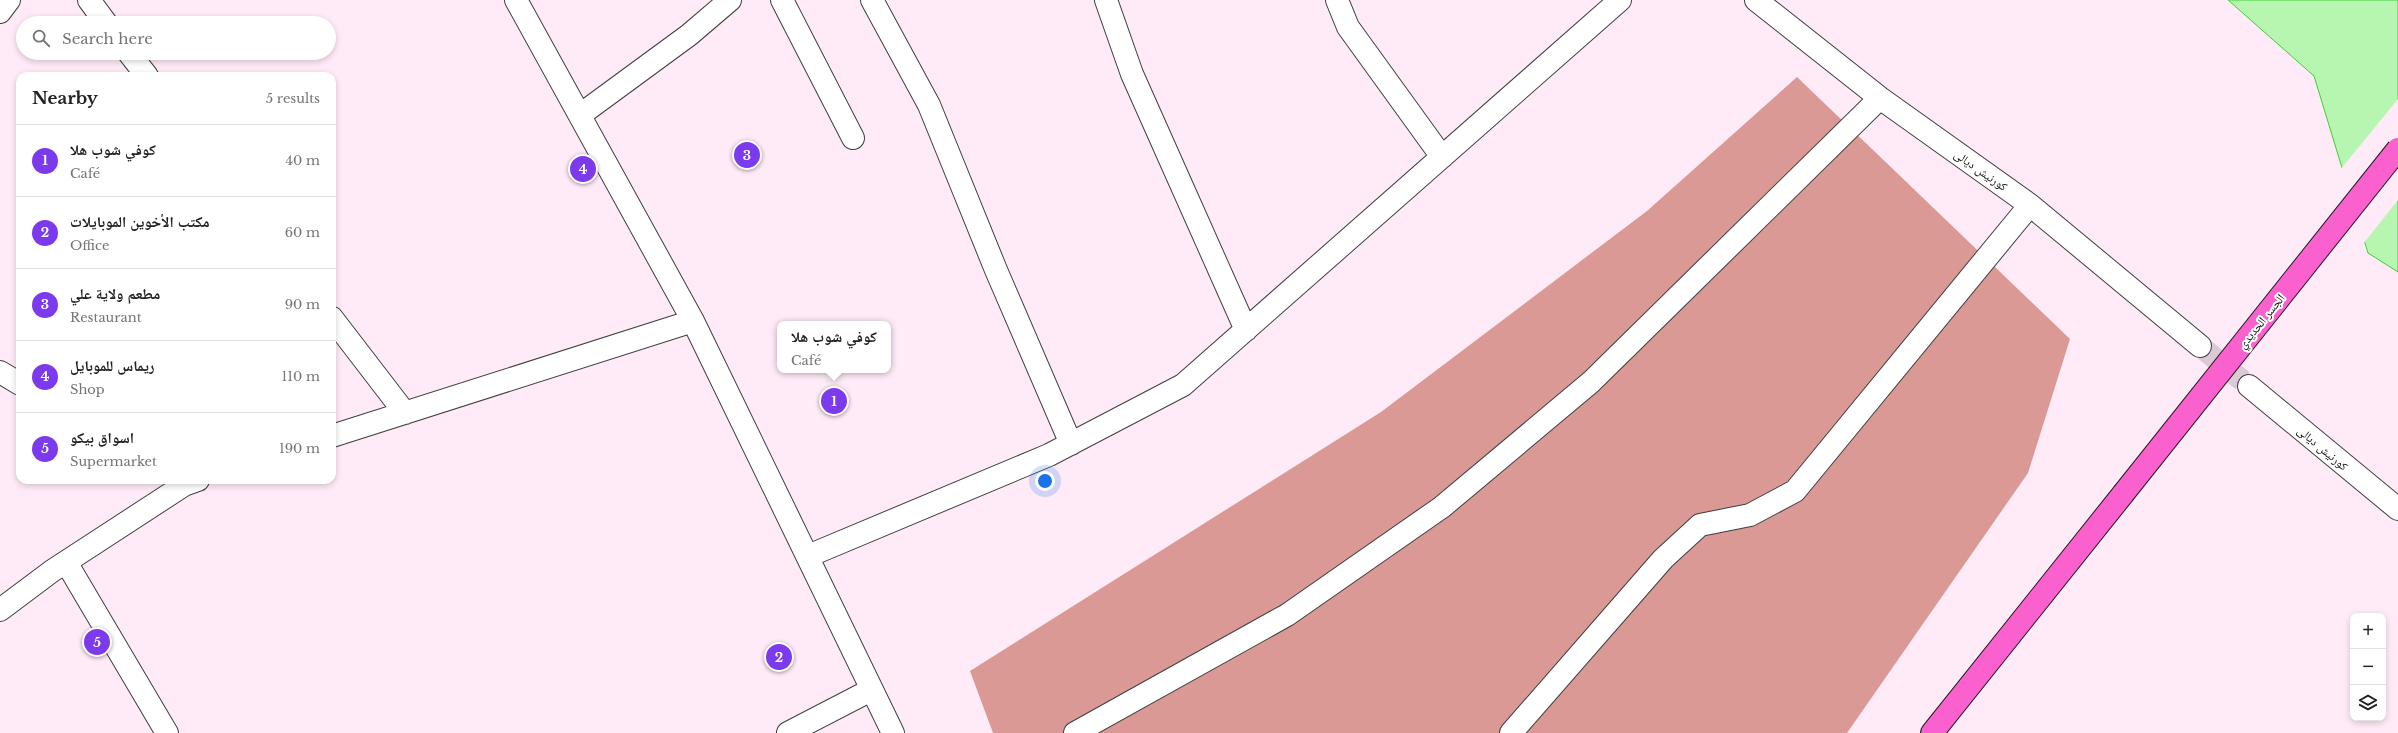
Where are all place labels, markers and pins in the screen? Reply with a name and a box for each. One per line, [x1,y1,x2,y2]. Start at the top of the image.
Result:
pin: 3 [734,140,760,170]
pin: 4 [570,154,596,184]
pin: 1 [821,386,847,416]
pin: 5 [84,627,110,657]
pin: 2 [766,642,792,672]

